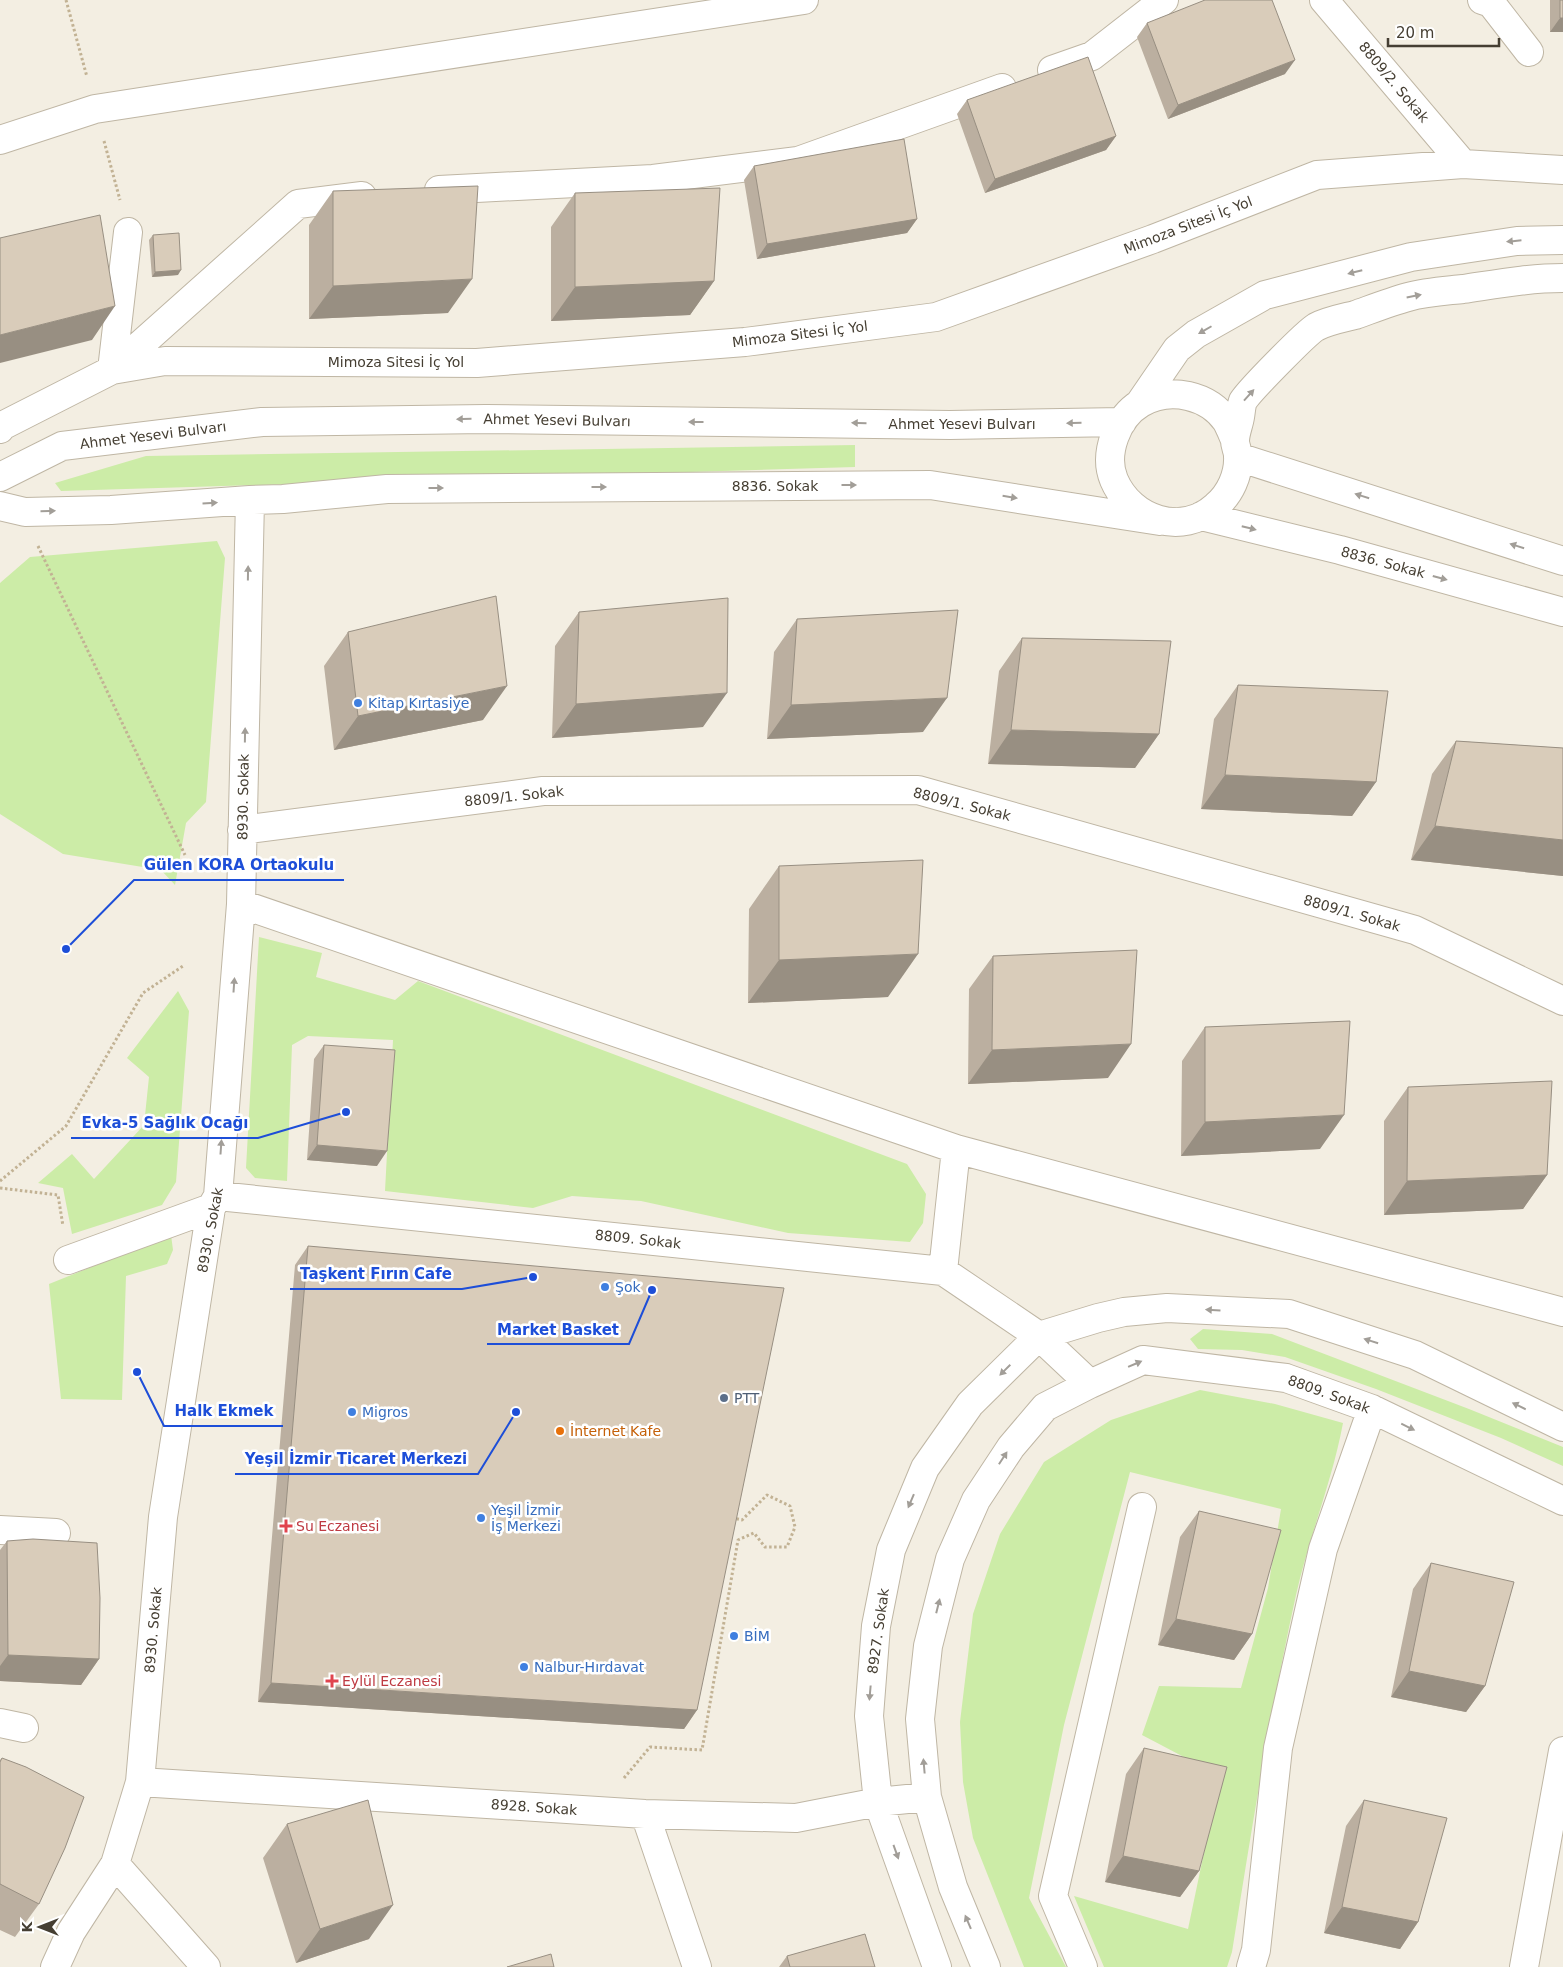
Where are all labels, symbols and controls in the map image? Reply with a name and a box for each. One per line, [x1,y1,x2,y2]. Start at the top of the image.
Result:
scale bar [1388,15,1499,47]
text: 20 m [1396,24,1434,42]
street label: 8809/2. Sokak [1356,38,1433,126]
street label: Mimoza Sitesi İç Yol [1121,192,1255,257]
one-way arrow [1506,237,1522,245]
one-way arrow [1347,268,1362,276]
one-way arrow [1406,292,1422,300]
street label: Mimoza Sitesi İç Yol [731,317,869,350]
one-way arrow [1198,325,1211,334]
street label: Mimoza Sitesi İç Yol [328,353,464,370]
one-way arrow [1244,388,1255,401]
street label: Ahmet Yesevi Bulvarı [483,411,631,429]
one-way arrow [456,415,472,423]
street label: Ahmet Yesevi Bulvarı [888,416,1036,432]
street label: Ahmet Yesevi Bulvarı [79,418,227,452]
one-way arrow [688,418,704,426]
one-way arrow [851,419,867,427]
one-way arrow [1065,419,1081,427]
street label: 8836. Sokak [732,478,819,494]
one-way arrow [841,481,857,489]
one-way arrow [591,483,607,491]
one-way arrow [428,484,444,492]
one-way arrow [1354,492,1369,500]
one-way arrow [1002,494,1018,502]
one-way arrow [203,498,219,506]
one-way arrow [40,507,56,515]
one-way arrow [1241,524,1256,532]
one-way arrow [1509,542,1524,549]
street label: 8836. Sokak [1339,543,1428,581]
one-way arrow [244,565,252,581]
one-way arrow [1432,574,1447,582]
place label: Kitap Kırtasiye [368,695,469,711]
marker: Kitap Kırtasiye [352,697,364,709]
one-way arrow [241,727,249,743]
street label: 8930. Sokak [234,753,252,840]
street label: 8809/1. Sokak [463,783,566,809]
street label: 8809/1. Sokak [911,784,1013,824]
callout: Gülen KORA Ortaokulu [134,850,344,880]
text: Gülen KORA Ortaokulu [144,856,334,874]
street label: 8809/1. Sokak [1302,892,1403,935]
one-way arrow [230,977,238,993]
callout: Evka-5 Sağlık Ocağı [71,1108,258,1138]
text: Evka-5 Sağlık Ocağı [82,1114,248,1132]
one-way arrow [218,1139,226,1155]
street label: 8930. Sokak [194,1185,226,1274]
street label: 8809. Sokak [594,1227,683,1252]
callout: Taşkent Fırın Cafe [290,1259,462,1289]
text: Taşkent Fırın Cafe [300,1265,452,1283]
place label: Şok [615,1279,641,1295]
marker: Şok [599,1281,611,1293]
one-way arrow [1204,1305,1220,1313]
callout: Market Basket [487,1314,629,1344]
text: Market Basket [497,1321,619,1339]
one-way arrow [1363,1336,1378,1344]
one-way arrow [1127,1360,1142,1368]
one-way arrow [999,1364,1011,1376]
street label: 8809. Sokak [1286,1372,1373,1417]
place label: PTT [734,1390,760,1406]
marker: PTT [718,1392,730,1404]
callout: Halk Ekmek [164,1396,283,1426]
text: Halk Ekmek [174,1402,275,1420]
one-way arrow [1512,1402,1526,1410]
place label: Migros [362,1404,408,1420]
marker: Migros [346,1406,358,1418]
place label: İnternet Kafe [570,1422,661,1439]
one-way arrow [1401,1423,1415,1431]
marker: İnternet Kafe [554,1425,566,1437]
callout: Yeşil İzmir Ticaret Merkezi [235,1444,478,1474]
text: Yeşil İzmir Ticaret Merkezi [244,1449,467,1468]
one-way arrow [999,1452,1008,1465]
one-way arrow [907,1494,915,1508]
place label: Yeşil İzmir İş Merkezi [490,1501,561,1534]
marker: Yeşil İzmir İş Merkezi [475,1512,487,1524]
place label: Su Eczanesi [296,1518,379,1534]
marker: Su Eczanesi [280,1520,292,1532]
street label: 8930. Sokak [141,1585,165,1674]
street label: 8927. Sokak [864,1586,892,1675]
one-way arrow [934,1598,942,1613]
place label: BİM [744,1627,770,1644]
marker: BİM [728,1630,740,1642]
place label: Nalbur-Hırdavat [534,1659,645,1675]
marker: Nalbur-Hırdavat [518,1661,530,1673]
place label: Eylül Eczanesi [342,1673,441,1689]
marker: Eylül Eczanesi [326,1675,338,1687]
one-way arrow [866,1685,874,1701]
one-way arrow [920,1758,928,1774]
street label: 8928. Sokak [490,1796,579,1818]
one-way arrow [893,1844,900,1859]
north arrow [15,1902,65,1952]
one-way arrow [963,1915,971,1929]
text: K [19,1920,35,1932]

